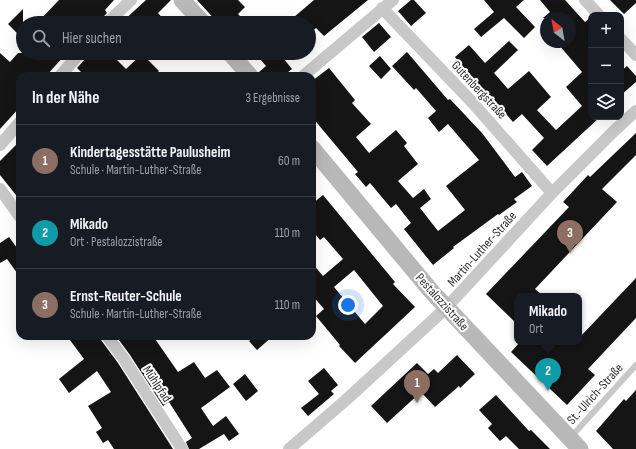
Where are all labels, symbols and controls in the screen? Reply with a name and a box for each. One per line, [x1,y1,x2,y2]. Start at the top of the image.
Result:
north arrow [540,12,576,48]
map controls [588,12,624,120]
button: + [588,12,624,48]
search box [16,16,316,60]
icon: search [30,27,52,49]
text: Hier suchen [62,29,122,48]
button: − [588,48,624,84]
street label: Gutenbergstraße [448,58,510,122]
button: layers [588,84,624,120]
text: In der Nähe [32,88,99,108]
text: 3 Ergebnisse [246,90,300,106]
text: Kindertagesstätte Paulusheim [70,143,230,162]
text: 1 [42,153,48,169]
text: 60 m [278,153,300,169]
text: Schule · Martin-Luther-Straße [70,162,202,178]
street label: Martin-Luther-Straße [444,208,520,290]
text: Mikado [70,215,108,234]
pin: 3 [557,220,583,253]
text: 2 [42,225,48,241]
text: 110 m [275,225,300,241]
text: Ort · Pestalozzistraße [70,234,163,250]
street label: Pestalozzistraße [412,270,472,334]
text: Ernst-Reuter-Schule [70,287,182,306]
popup [514,293,582,345]
your location [338,295,358,315]
text: 3 [42,297,48,313]
text: 110 m [275,297,300,313]
text: Mikado [529,302,567,321]
text: Schule · Martin-Luther-Straße [70,306,202,322]
text: Ort [529,321,543,337]
pin: 2 [535,358,561,391]
street label: St.-Ulrich-Straße [564,360,626,428]
street label: Mühlpfad [139,363,175,405]
pin: 1 [404,370,430,403]

